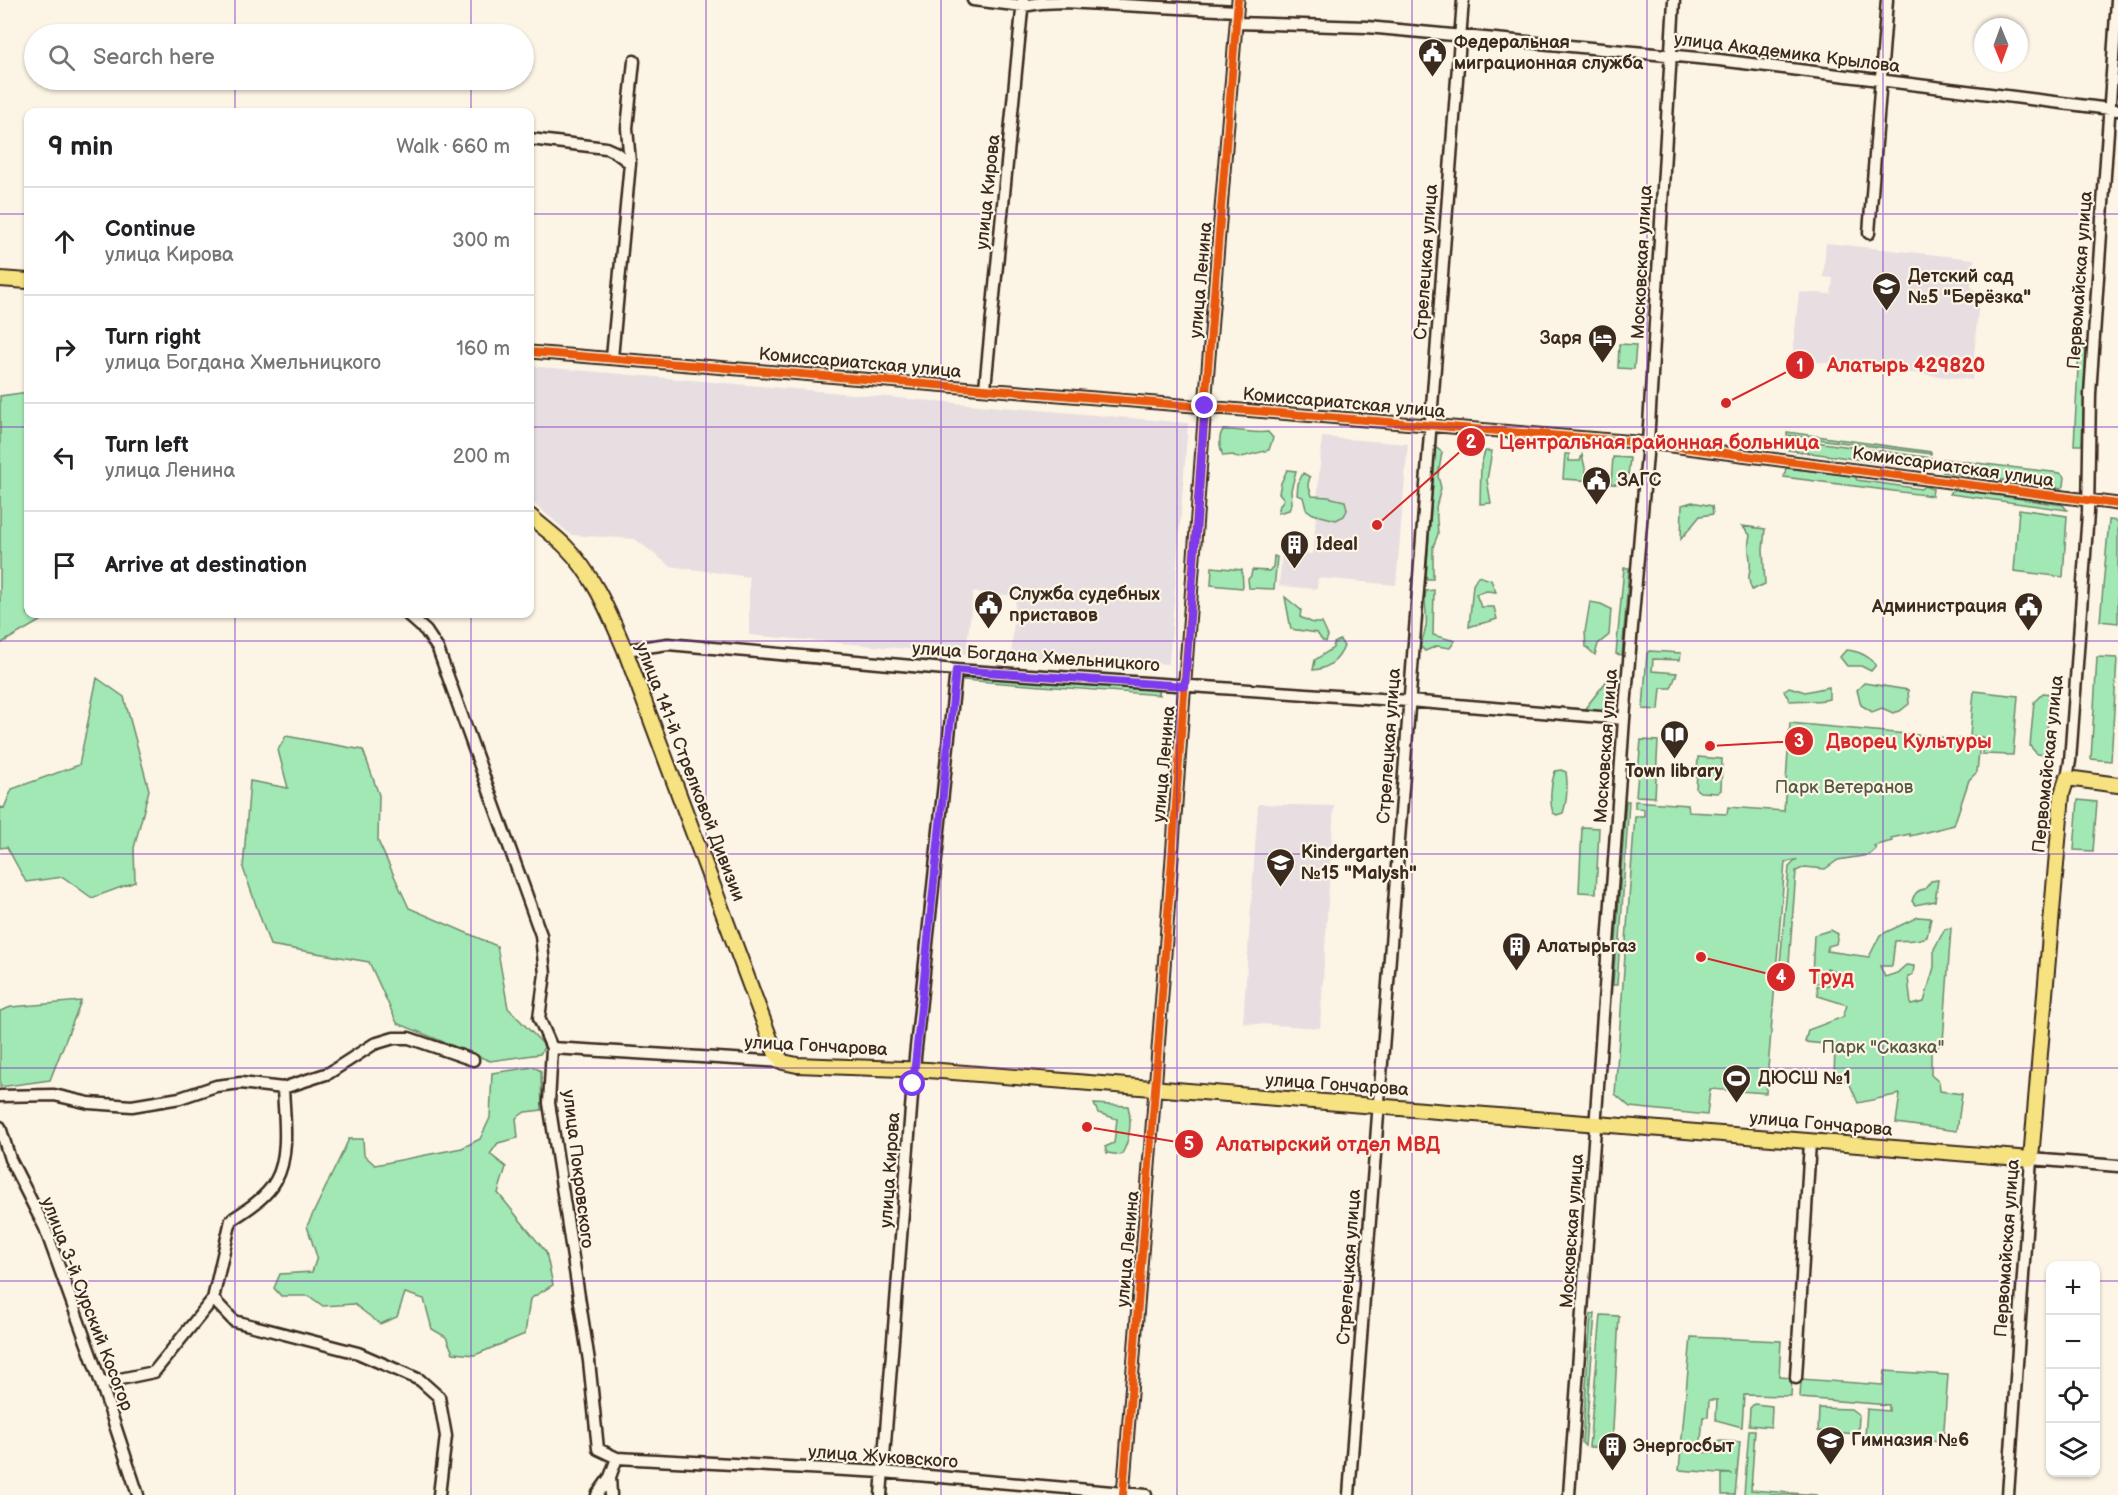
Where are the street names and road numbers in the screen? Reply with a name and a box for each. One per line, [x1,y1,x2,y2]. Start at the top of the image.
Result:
street label: улица Академика Крылова [1673,29,1902,77]
street label: улица Кирова [971,133,1005,251]
street label: Стрелецкая улица [1410,183,1442,341]
street label: Московская улица [1627,184,1657,340]
street label: Первомайская улица [2063,190,2097,370]
street label: улица Ленина [1185,220,1217,339]
street label: Комиссариатская улица [758,344,963,382]
street label: Комиссариатская улица [1242,384,1447,422]
street label: Комиссариатская улица [1851,442,2056,492]
street label: улица Богдана Хмельницкого [911,638,1161,676]
street label: улица 141-й Стрелковой Дивизии [631,639,749,905]
street label: Стрелецкая улица [1373,667,1405,825]
street label: Московская улица [1590,668,1622,824]
street label: Первомайская улица [2028,674,2068,854]
street label: улица Ленина [1148,704,1180,823]
street label: улица Гончарова [744,1032,889,1060]
street label: улица Гончарова [1265,1070,1410,1101]
street label: улица Покровского [558,1089,598,1249]
street label: улица Гончарова [1748,1107,1894,1141]
street label: улица Кирова [875,1111,905,1229]
street label: Московская улица [1556,1153,1588,1309]
street label: Первомайская улица [1990,1158,2024,1338]
street label: Стрелецкая улица [1333,1188,1365,1346]
street label: улица Ленина [1112,1189,1144,1308]
street label: улица 3-й Сурский Косогор [37,1194,137,1414]
street label: улица Жуковского [807,1441,959,1473]

